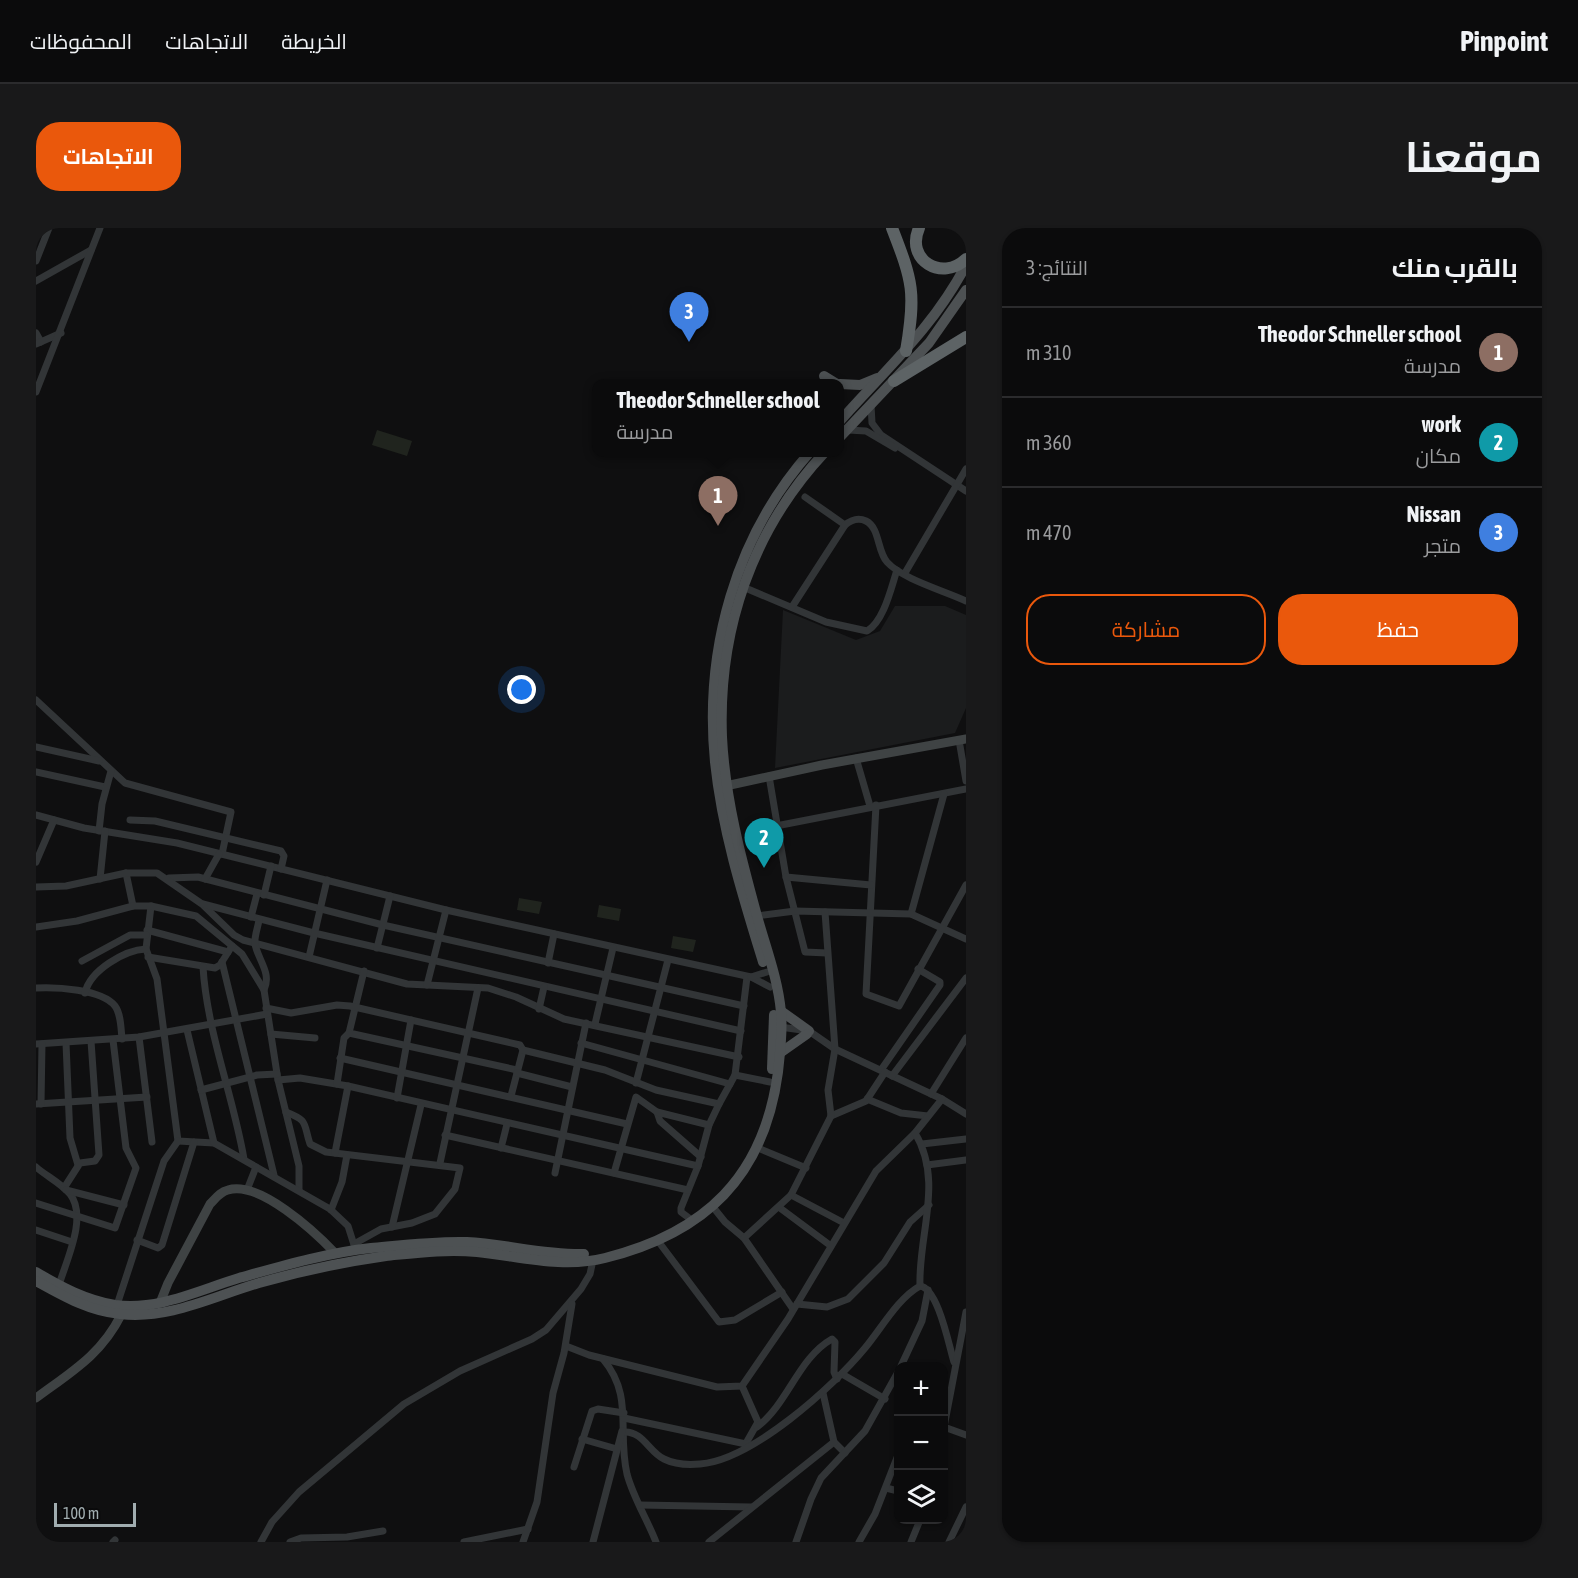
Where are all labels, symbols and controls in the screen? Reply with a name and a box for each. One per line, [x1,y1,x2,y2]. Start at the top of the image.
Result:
text: Pinpoint [1460,25,1548,57]
text: المحفوظات [30,29,132,53]
text: الاتجاهات [165,29,248,53]
text: الخريطة [281,29,347,53]
button: الاتجاهات [36,122,181,191]
text: موقعنا [1405,133,1542,181]
text: بالقرب منك [1392,253,1518,283]
text: النتائج: 3 [1026,256,1088,279]
pin: 3 [670,292,708,342]
text: Theodor Schneller school [1258,321,1461,347]
text: 310 m [1026,341,1071,364]
text: 1 [1494,341,1503,364]
text: مدرسة [1404,354,1461,377]
popup [592,379,844,457]
text: Theodor Schneller school [616,387,820,413]
text: work [1422,411,1461,437]
text: مدرسة [616,420,673,443]
text: 360 m [1026,431,1071,454]
text: 2 [1494,431,1503,454]
text: مكان [1416,444,1461,467]
pin: 1 [698,476,738,526]
text: Nissan [1407,501,1461,527]
text: 470 m [1026,521,1071,544]
text: 3 [1494,521,1503,544]
text: متجر [1424,534,1461,557]
button: مشاركة [1026,594,1266,665]
button: حفظ [1278,594,1518,665]
your location [507,675,536,704]
pin: 2 [744,818,784,868]
map controls [894,1362,948,1524]
button: + [894,1362,948,1416]
button: − [894,1416,948,1470]
button: layers [894,1470,948,1524]
scale bar [54,1500,136,1528]
text: 100 m [63,1504,99,1522]

